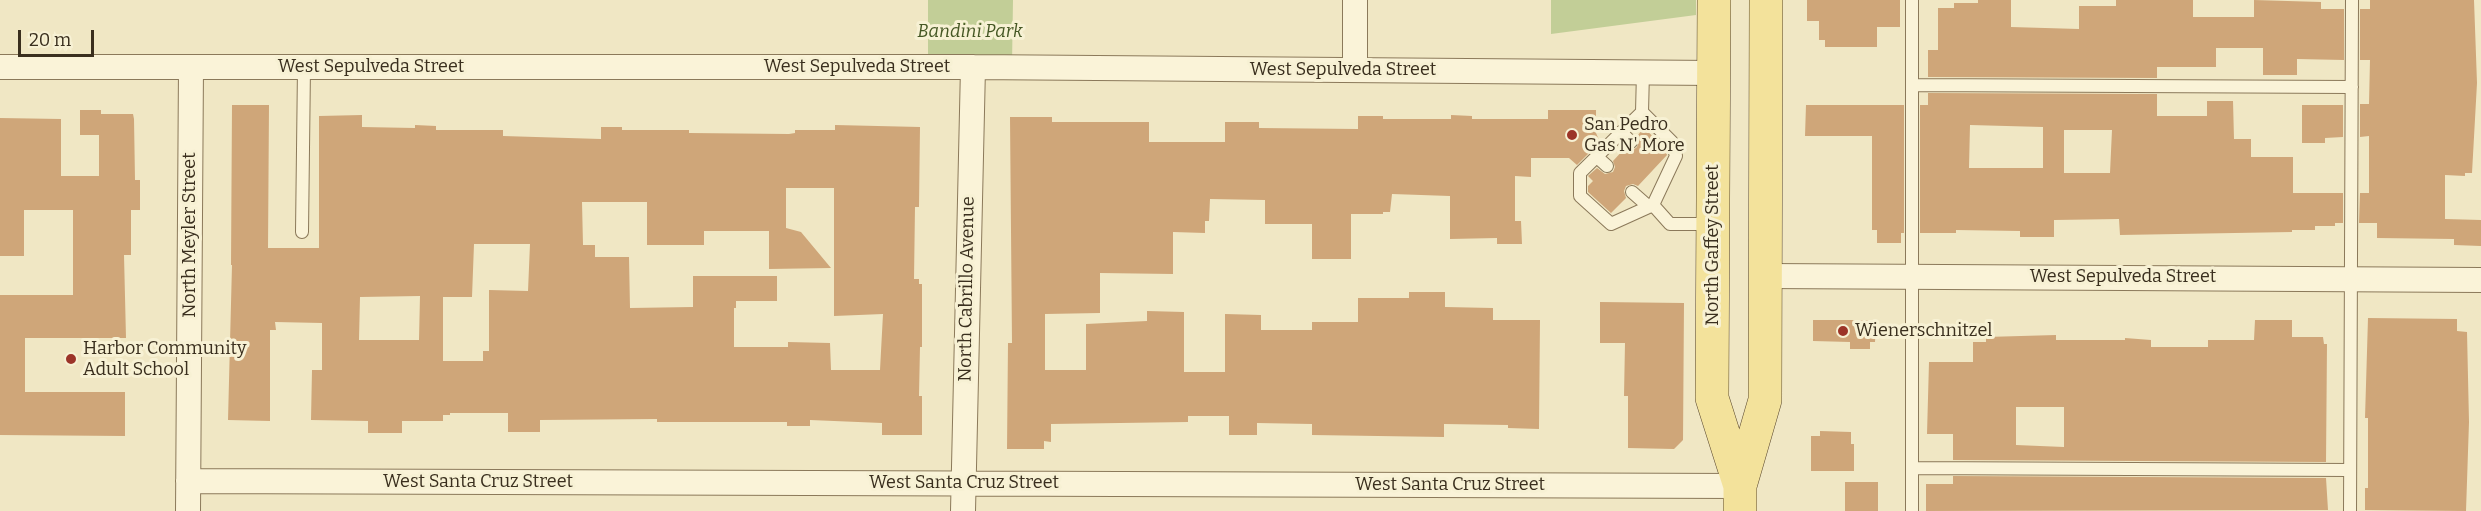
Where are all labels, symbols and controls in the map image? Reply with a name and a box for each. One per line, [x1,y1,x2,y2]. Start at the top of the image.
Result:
scale bar [21,18,98,56]
park label: Bandini Park [917,21,1023,43]
text: 20 m [29,29,71,51]
street label: West Sepulveda Street [278,56,464,78]
street label: West Sepulveda Street [764,56,950,78]
street label: West Sepulveda Street [1250,59,1436,81]
place label: San Pedro Gas N' More [1584,114,1685,156]
marker: San Pedro Gas N' More [1565,128,1579,142]
street label: North Meyler Street [179,152,201,318]
street label: North Gaffey Street [1702,164,1724,326]
street label: North Cabrillo Avenue [955,196,979,382]
street label: West Sepulveda Street [2030,266,2216,288]
place label: Wienerschnitzel [1855,320,1992,342]
marker: Wienerschnitzel [1836,324,1850,338]
place label: Harbor Community Adult School [83,338,246,380]
marker: Harbor Community Adult School [64,352,78,366]
street label: West Santa Cruz Street [383,471,573,493]
street label: West Santa Cruz Street [869,472,1059,494]
street label: West Santa Cruz Street [1355,474,1545,496]

